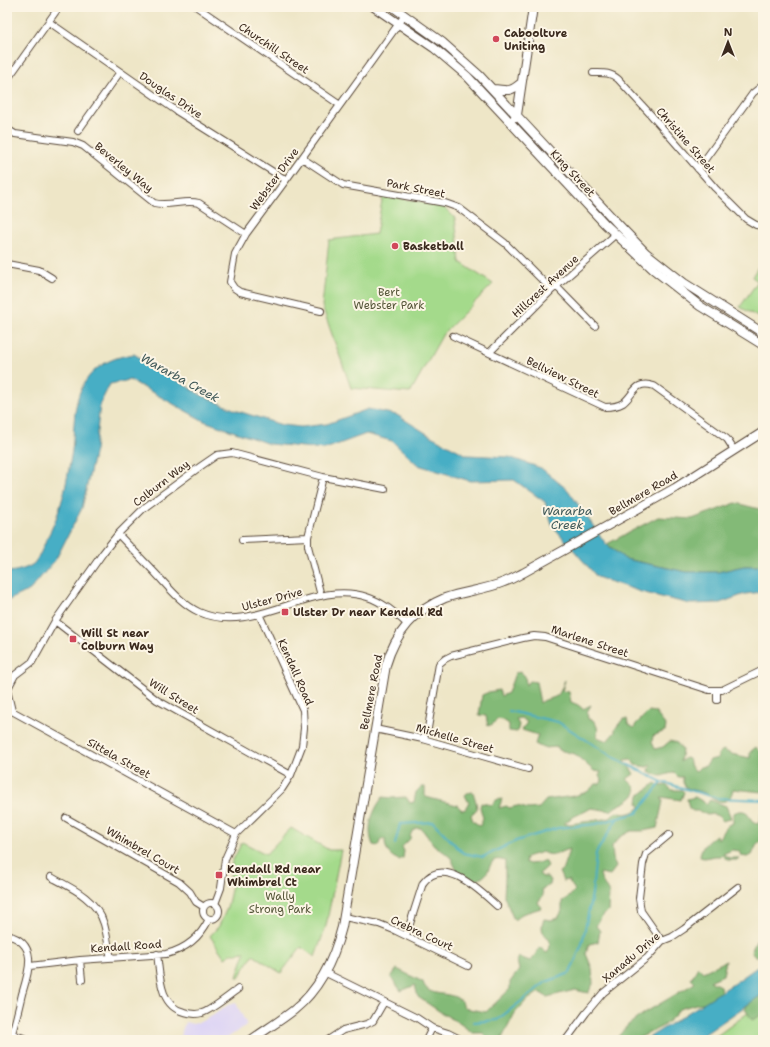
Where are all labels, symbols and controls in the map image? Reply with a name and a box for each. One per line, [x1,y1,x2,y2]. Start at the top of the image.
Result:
street label: Churchill Street [236,19,312,78]
north arrow [708,22,748,62]
text: N [724,25,733,40]
place label: Caboolture Uniting [504,26,568,54]
marker: Caboolture Uniting [491,34,501,44]
street label: Douglas Drive [136,69,205,122]
street label: Christine Street [653,104,719,177]
street label: Beverley Way [91,139,156,196]
street label: Webster Drive [247,145,302,214]
street label: King Street [547,147,598,200]
street label: Park Street [385,175,447,202]
place label: Basketball [403,239,464,254]
marker: Basketball [390,241,400,251]
street label: Hillcrest Avenue [509,252,582,321]
park label: Bert Webster Park [354,285,424,313]
water label: Wararba Creek [138,350,222,406]
street label: Bellview Street [524,353,602,402]
street label: Colburn Way [130,457,193,510]
street label: Bellmere Road [606,468,680,519]
water label: Wararba Creek [542,503,592,533]
street label: Ulster Drive [240,584,304,615]
place label: Ulster Dr near Kendall Rd [293,605,443,620]
marker: Ulster Dr near Kendall Rd [280,607,290,617]
street label: Marlene Street [549,622,631,661]
place label: Will St near Colburn Way [81,626,154,654]
marker: Will St near Colburn Way [68,634,78,644]
street label: Kendall Road [274,637,317,708]
street label: Bellmere Road [357,653,386,731]
street label: Will Street [146,675,202,718]
street label: Michelle Street [414,720,496,757]
street label: Sittela Street [84,735,153,782]
street label: Whimbrel Court [103,823,183,878]
place label: Kendall Rd near Whimbrel Ct [227,862,321,890]
marker: Kendall Rd near Whimbrel Ct [214,870,224,880]
park label: Wally Strong Park [249,889,311,917]
street label: Crebra Court [388,912,456,955]
street label: Xanadu Drive [599,929,663,986]
street label: Kendall Road [90,937,162,956]

